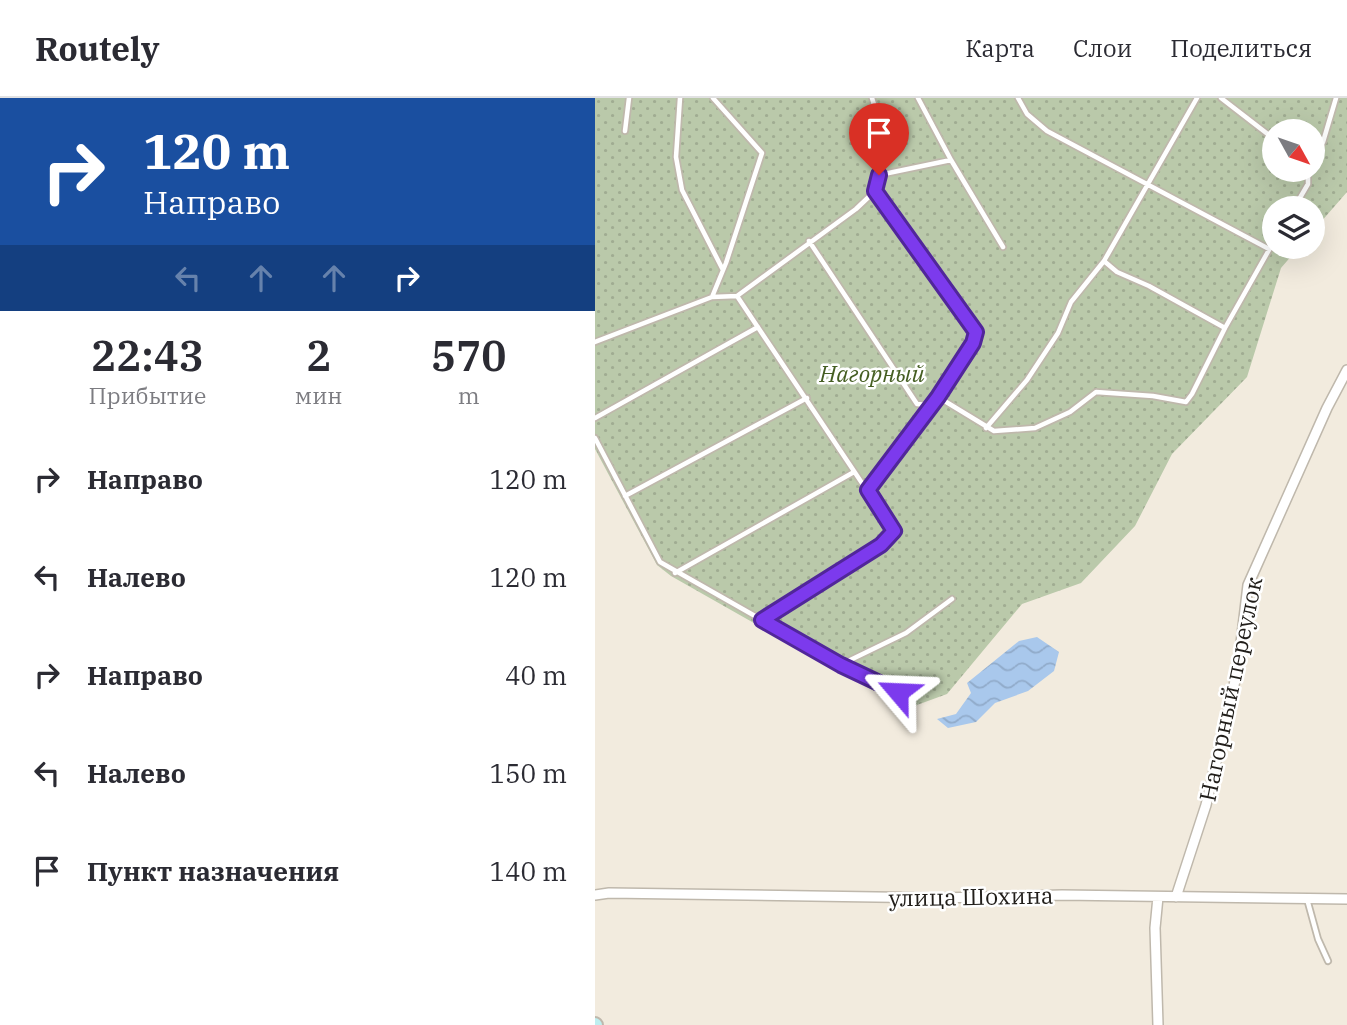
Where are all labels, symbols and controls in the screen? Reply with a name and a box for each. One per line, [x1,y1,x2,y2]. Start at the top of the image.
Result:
text: Routely [35,27,160,70]
text: Карта [965,32,1035,64]
text: Слои [1073,32,1132,64]
text: Поделиться [1170,32,1312,64]
pin [849,103,909,175]
icon: arrive [860,114,898,152]
text: 120 m [143,119,290,182]
north arrow [1262,119,1325,182]
map controls [1262,119,1325,259]
icon: right [28,126,119,217]
text: Направо [143,181,280,223]
button: layers [1262,196,1325,259]
icon: left [169,259,207,297]
icon: ahead [242,259,280,297]
icon: ahead [315,259,353,297]
icon: right [388,259,426,297]
text: 22:43 [91,328,204,383]
text: 2 [306,328,331,383]
text: 570 [431,328,507,383]
park label: Нагорный [819,358,924,388]
text: Прибытие [88,380,206,410]
text: мин [295,380,343,410]
text: m [458,380,480,410]
icon: right [28,460,66,498]
text: Направо [87,462,203,496]
text: 120 m [489,462,567,496]
icon: left [28,558,66,596]
text: Налево [87,560,186,594]
text: 120 m [489,560,567,594]
street label: Нагорный переулок [1192,573,1269,804]
position arrow [861,655,935,729]
icon: right [28,656,66,694]
text: Направо [87,658,203,692]
text: 40 m [505,658,567,692]
icon: left [28,754,66,792]
text: Налево [87,756,186,790]
text: 150 m [489,756,567,790]
icon: arrive [28,852,66,890]
text: Пункт назначения [87,854,339,888]
text: 140 m [489,854,567,888]
street label: улица Шохина [888,880,1054,912]

